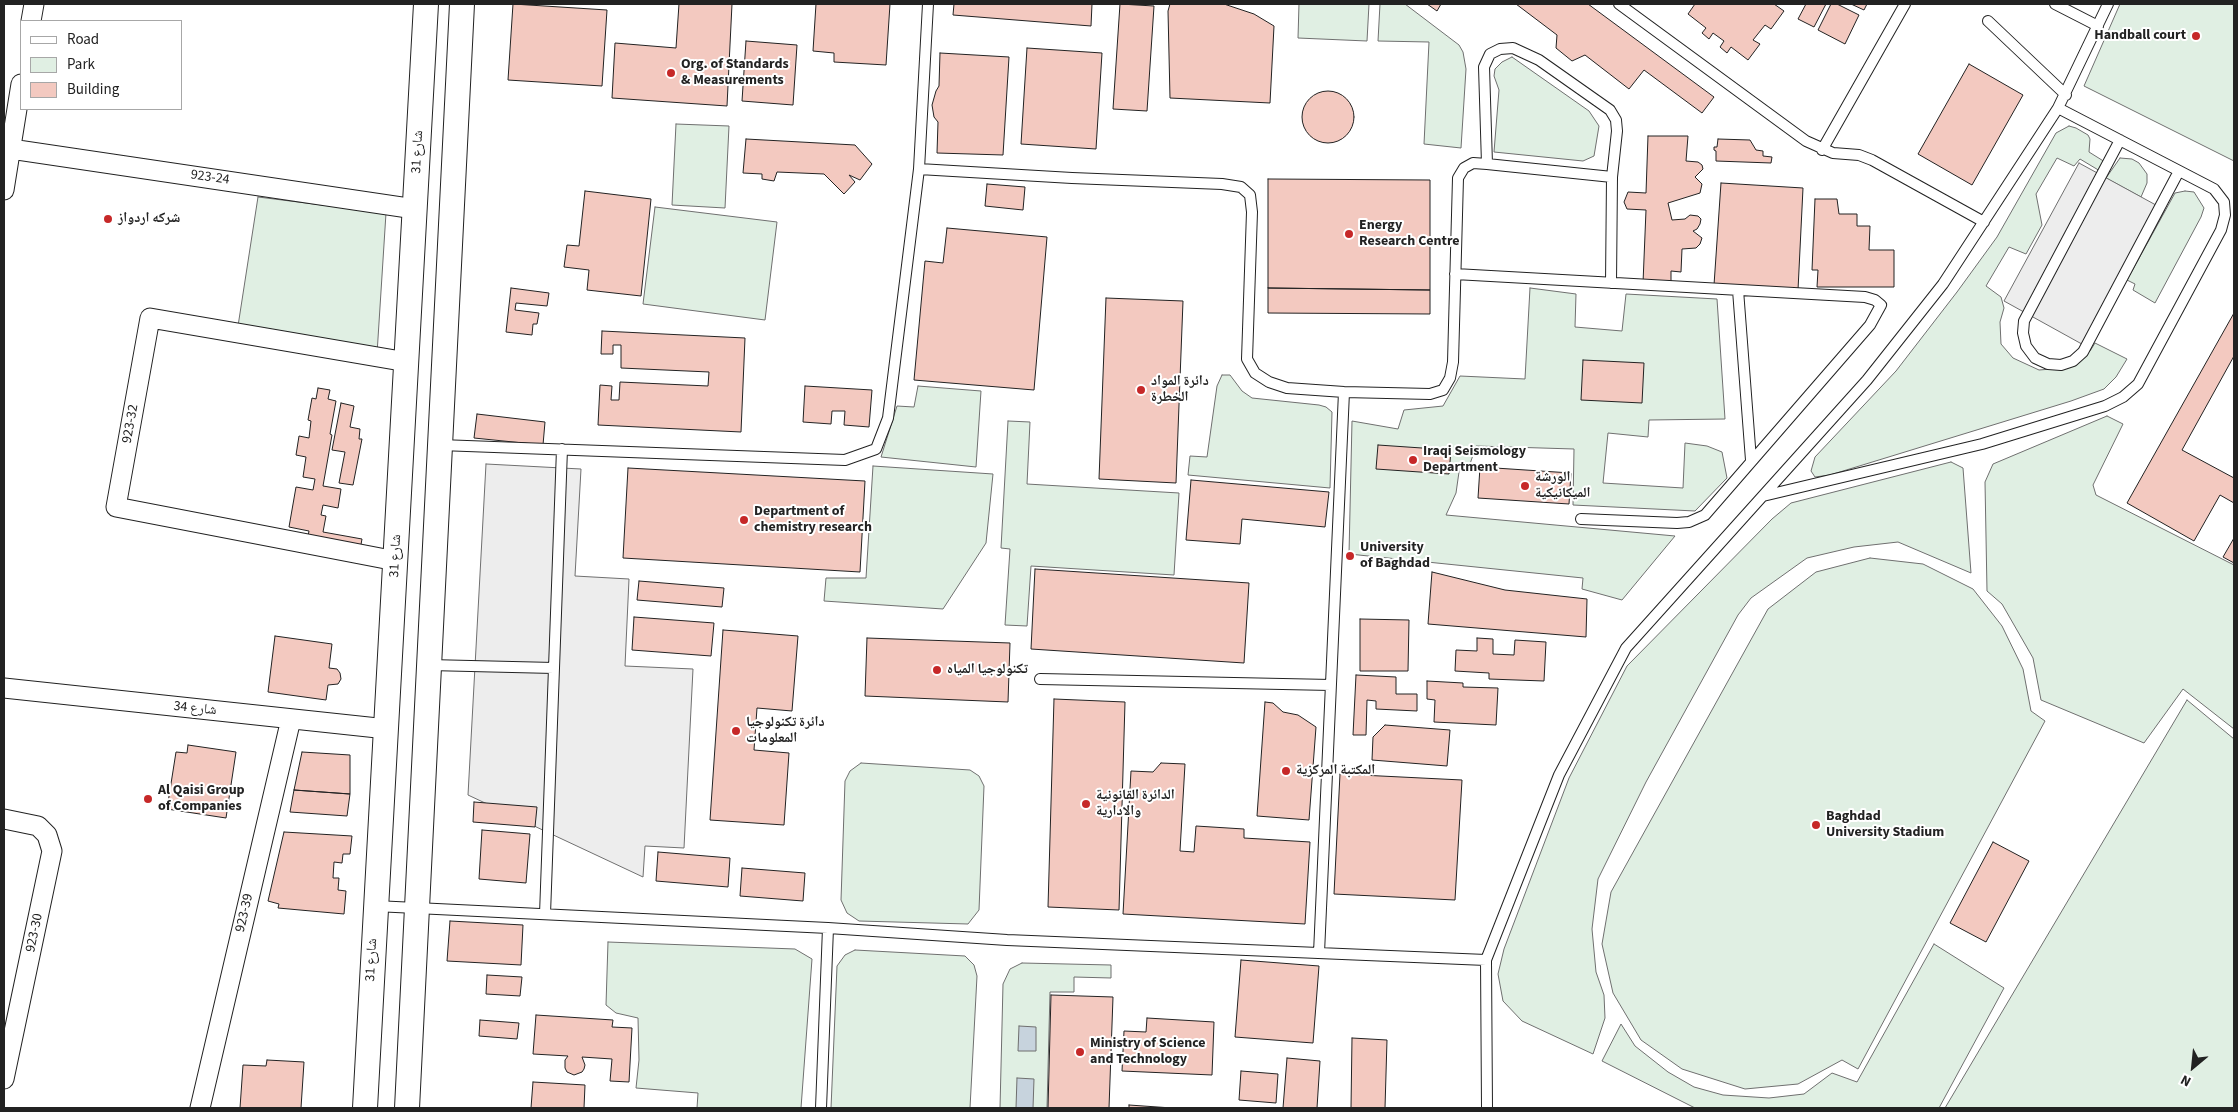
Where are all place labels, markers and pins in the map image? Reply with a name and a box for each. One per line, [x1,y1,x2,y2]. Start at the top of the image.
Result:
place label: Handball court [2094,28,2186,44]
marker: Handball court [2190,30,2202,42]
place label: Org. of Standards & Measurements [681,57,789,90]
marker: Org. of Standards & Measurements [665,67,677,79]
place label: شركه اردواز [118,211,180,227]
marker: شركه اردواز [102,213,114,225]
place label: Energy Research Centre [1359,218,1460,250]
marker: Energy Research Centre [1343,228,1355,240]
place label: دائرة المواد الخطرة [1151,374,1209,407]
marker: دائرة المواد الخطرة [1135,384,1147,396]
place label: Iraqi Seismology Department [1423,444,1526,477]
marker: Iraqi Seismology Department [1407,454,1419,466]
place label: الورشة الميكانيكية [1535,470,1590,502]
marker: الورشة الميكانيكية [1519,480,1531,492]
place label: Department of chemistry research [754,504,872,536]
marker: Department of chemistry research [738,514,750,526]
place label: University of Baghdad [1360,540,1430,572]
marker: University of Baghdad [1344,550,1356,562]
place label: تكنولوجيا المياه [947,662,1028,678]
marker: تكنولوجيا المياه [931,664,943,676]
place label: دائرة تكنولوجيا المعلومات [746,715,824,748]
marker: دائرة تكنولوجيا المعلومات [730,725,742,737]
place label: المكتبة المركزية [1296,763,1375,779]
marker: المكتبة المركزية [1280,765,1292,777]
place label: Al Qaisi Group of Companies [158,783,245,816]
place label: الدائرة القانونية والادارية [1096,788,1175,820]
marker: Al Qaisi Group of Companies [142,793,154,805]
marker: الدائرة القانونية والادارية [1080,798,1092,810]
place label: Baghdad University Stadium [1826,809,1944,842]
marker: Baghdad University Stadium [1810,819,1822,831]
place label: Ministry of Science and Technology [1090,1036,1206,1068]
marker: Ministry of Science and Technology [1074,1046,1086,1058]

